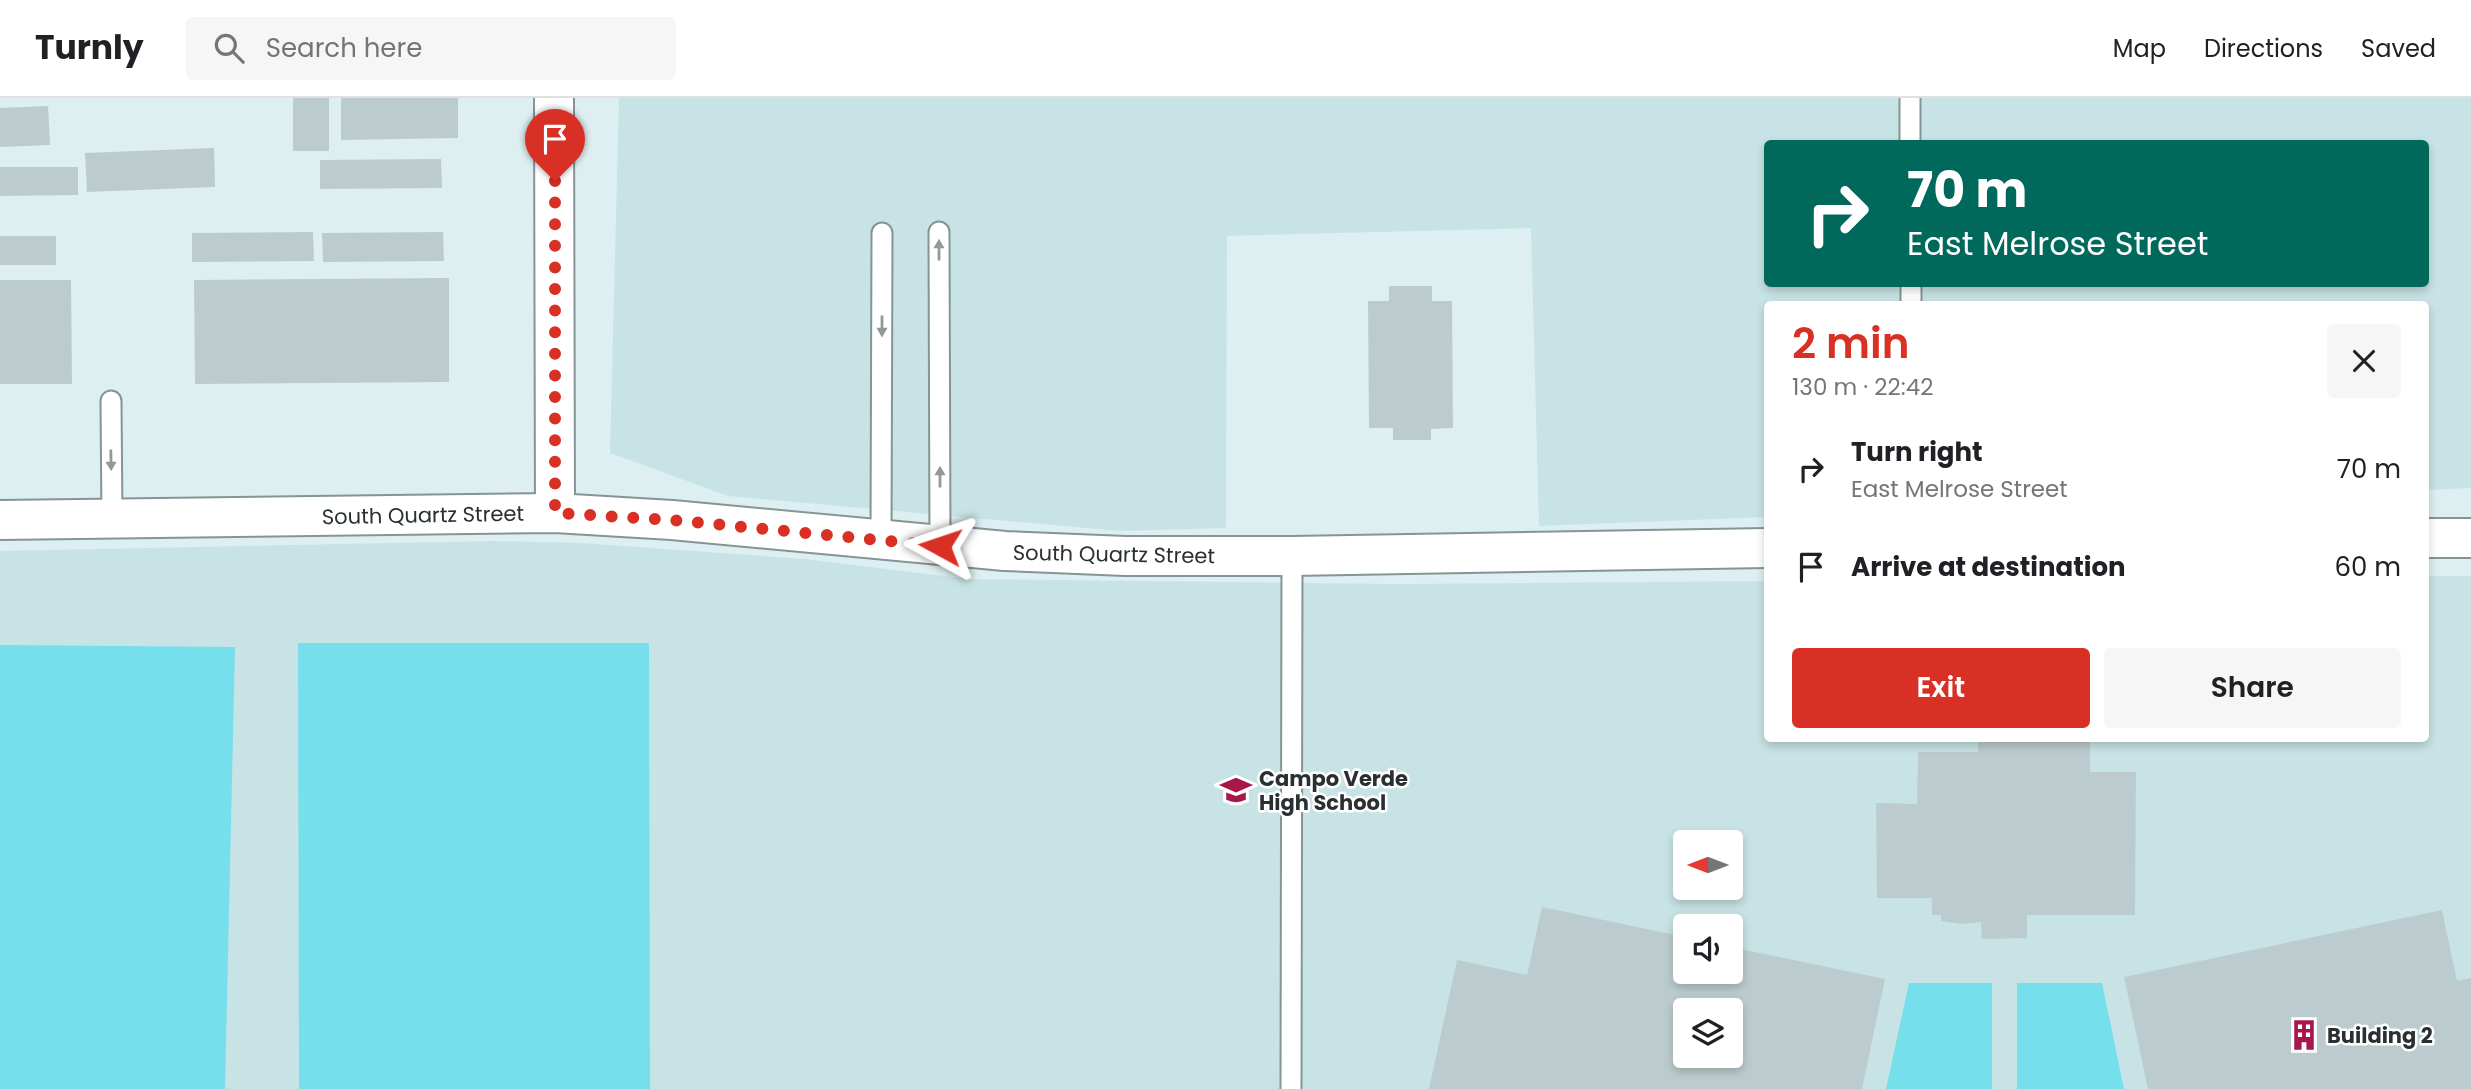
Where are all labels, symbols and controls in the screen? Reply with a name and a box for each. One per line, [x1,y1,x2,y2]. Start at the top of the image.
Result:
search box [186,17,676,80]
text: Turnly [35,24,144,71]
icon: search [210,29,248,67]
text: Search here [266,30,422,66]
text: Map [2113,32,2166,65]
text: Directions [2204,32,2323,65]
text: Saved [2361,32,2436,65]
pin [525,109,585,181]
icon: arrive [536,120,574,158]
text: 70 m [1907,156,2027,224]
icon: right [1792,168,1883,259]
text: East Melrose Street [1907,221,2208,266]
one-way arrow [933,239,945,261]
text: 2 min [1792,314,1910,373]
one-way arrow [876,315,888,337]
button: close [2327,324,2401,398]
text: 130 m · 22:42 [1792,371,1933,403]
text: Turn right [1851,434,1983,470]
one-way arrow [105,449,117,471]
icon: right [1792,450,1830,488]
text: 70 m [2337,451,2401,487]
one-way arrow [934,466,946,488]
text: East Melrose Street [1851,473,2068,505]
street label: South Quartz Street [322,499,524,531]
position arrow [903,509,977,583]
street label: South Quartz Street [1013,538,1215,570]
icon: arrive [1792,548,1830,586]
text: Arrive at destination [1851,549,2126,585]
text: 60 m [2334,549,2401,585]
button: Exit [1792,648,2090,728]
button: Share [2104,648,2401,728]
place label: Campo Verde High School [1259,764,1408,817]
school or university icon: Campo Verde High School [1219,773,1253,807]
north arrow [1673,830,1743,900]
map controls [1673,830,1743,1068]
button: sound [1673,914,1743,984]
button: layers [1673,998,1743,1068]
building icon: Building 2 [2287,1018,2321,1052]
place label: Building 2 [2327,1021,2433,1050]

